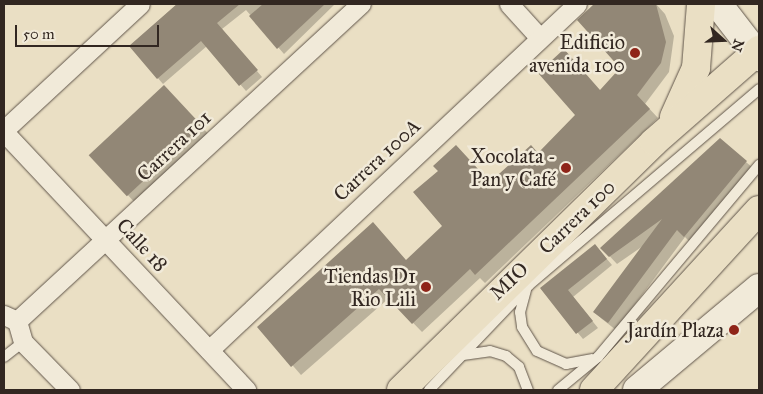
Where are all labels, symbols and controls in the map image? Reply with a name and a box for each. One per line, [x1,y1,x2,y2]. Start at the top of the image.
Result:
scale bar [18,15,161,47]
north arrow [698,15,748,65]
text: 50 m [23,25,55,43]
place label: Edificio avenida 100 [529,30,625,77]
text: N [728,37,748,54]
marker: Edificio avenida 100 [629,47,641,59]
street label: Carrera 101 [132,106,216,186]
street label: Carrera 100A [329,114,425,206]
place label: Xocolata - Pan y Café [470,144,556,191]
marker: Xocolata - Pan y Café [560,162,572,174]
street label: Carrera 100 [534,175,620,259]
street label: Calle 18 [111,213,173,277]
street label: MIO [485,257,533,305]
place label: Tiendas D1 Rio Lili [324,264,416,311]
marker: Tiendas D1 Rio Lili [420,281,432,293]
place label: Jardín Plaza [627,318,724,342]
marker: Jardín Plaza [728,324,740,336]

